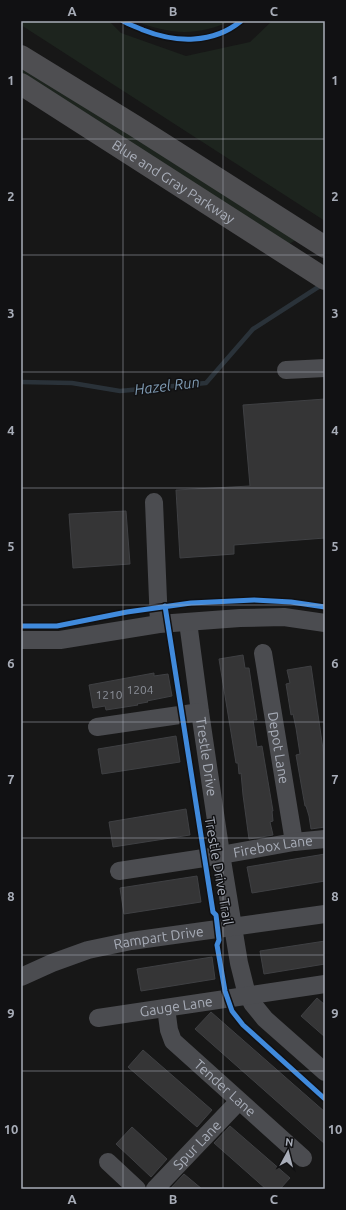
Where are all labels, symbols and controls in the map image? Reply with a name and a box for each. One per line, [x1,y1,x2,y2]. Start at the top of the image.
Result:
text: A [67,4,77,18]
text: B [169,4,178,18]
text: C [270,4,279,18]
text: 1 [7,73,15,87]
text: 1 [331,73,339,87]
street label: Blue and Gray Parkway [109,137,238,227]
text: 2 [7,189,15,203]
text: 2 [331,189,339,203]
text: 3 [7,306,15,320]
text: 3 [331,306,339,320]
water label: Hazel Run [133,373,201,398]
text: 4 [7,423,15,437]
text: 4 [331,423,339,437]
text: 5 [7,539,15,553]
text: 5 [331,539,339,553]
text: 6 [7,656,15,670]
text: 6 [331,656,339,670]
house number: 1204 [126,683,154,696]
house number: 1210 [95,688,123,701]
street label: Depot Lane [265,710,292,785]
street label: Trestle Drive [193,716,220,797]
text: 7 [7,772,15,786]
text: 7 [331,772,339,786]
street label: Trestle Drive Trail [202,816,236,927]
street label: Firebox Lane [232,832,314,861]
text: 8 [7,889,15,903]
text: 8 [331,889,339,903]
street label: Rampart Drive [112,923,204,952]
street label: Gauge Lane [139,993,214,1020]
text: 9 [7,1006,15,1020]
text: 9 [331,1006,339,1020]
street label: Tender Lane [191,1056,259,1120]
street label: Spur Lane [170,1117,224,1173]
text: 10 [4,1122,18,1136]
text: 10 [328,1122,342,1136]
north arrow [268,1132,308,1172]
text: N [284,1136,294,1149]
text: A [67,1192,77,1206]
text: B [169,1192,178,1206]
text: C [270,1192,279,1206]

